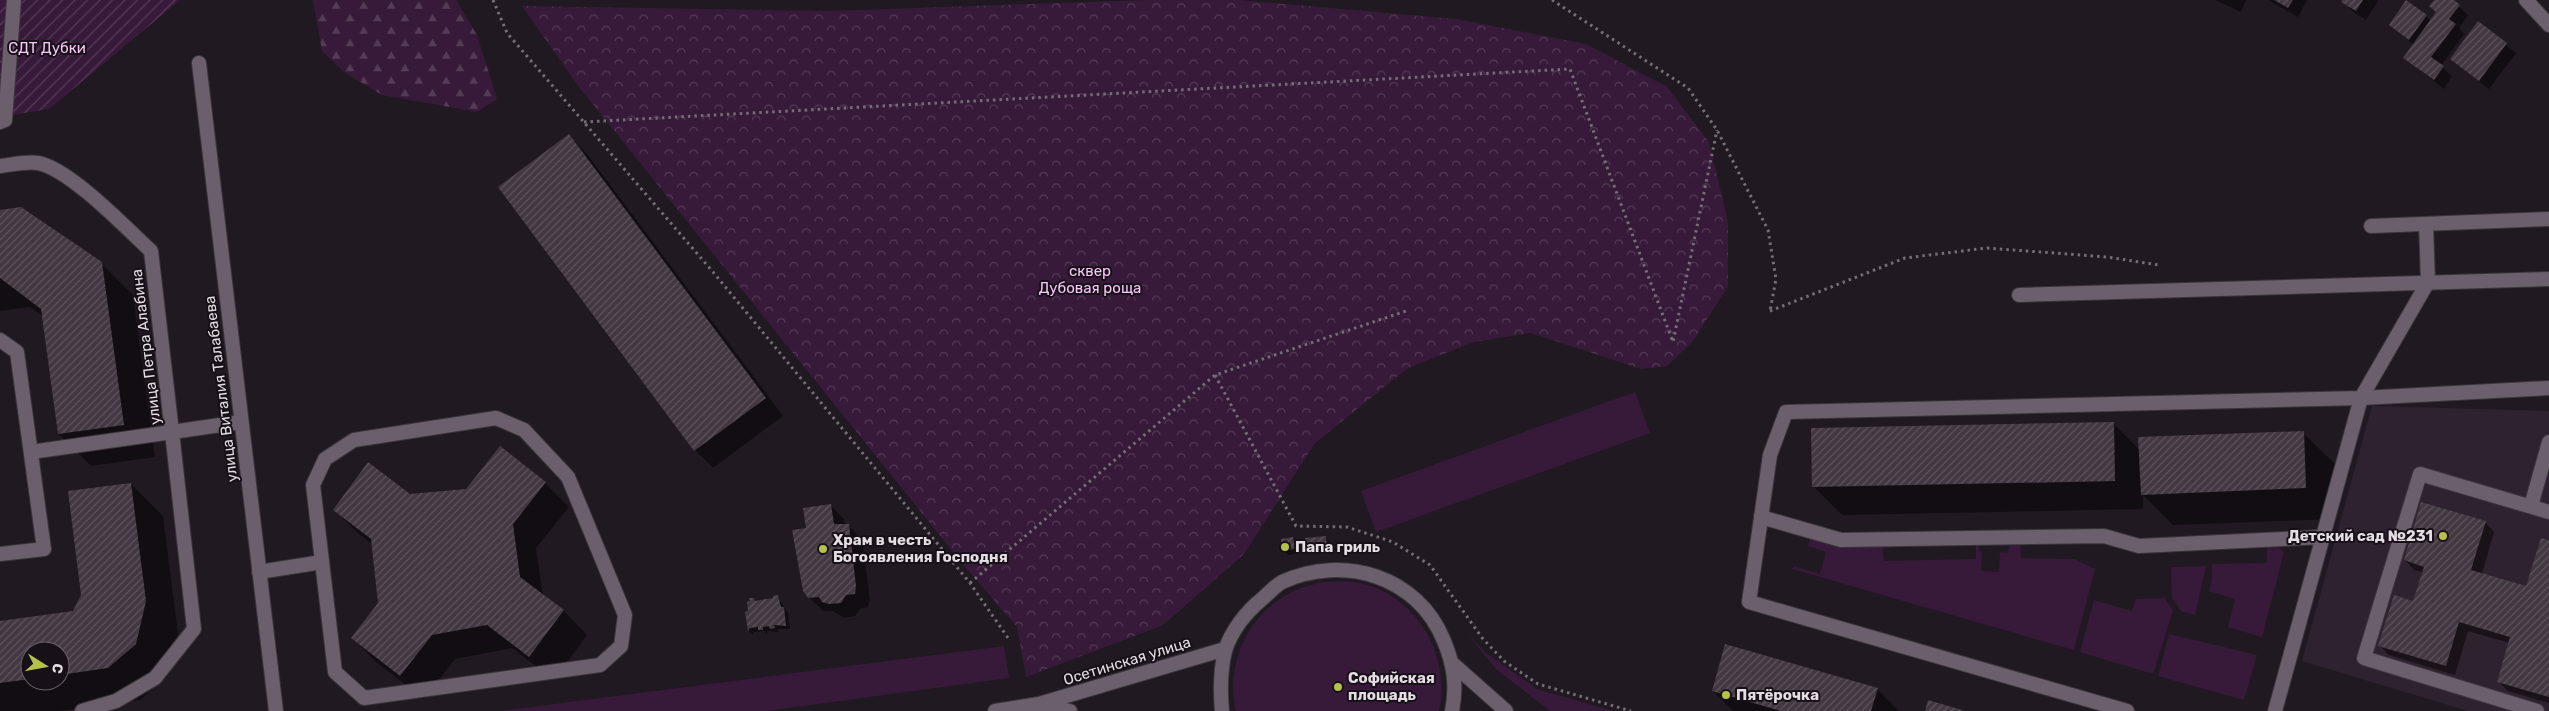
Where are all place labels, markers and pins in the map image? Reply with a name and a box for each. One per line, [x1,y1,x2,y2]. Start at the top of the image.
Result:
place label: Детский сад №231 [2288,527,2433,545]
marker: Детский сад №231 [2437,530,2449,542]
place label: Храм в честь Богоявления Господня [833,531,1008,566]
place label: Папа гриль [1295,538,1381,556]
marker: Папа гриль [1279,541,1291,553]
marker: Храм в честь Богоявления Господня [817,543,829,555]
place label: Софийская площадь [1348,669,1435,704]
marker: Софийская площадь [1332,681,1344,693]
place label: Пятёрочка [1736,686,1819,704]
marker: Пятёрочка [1720,689,1732,701]

